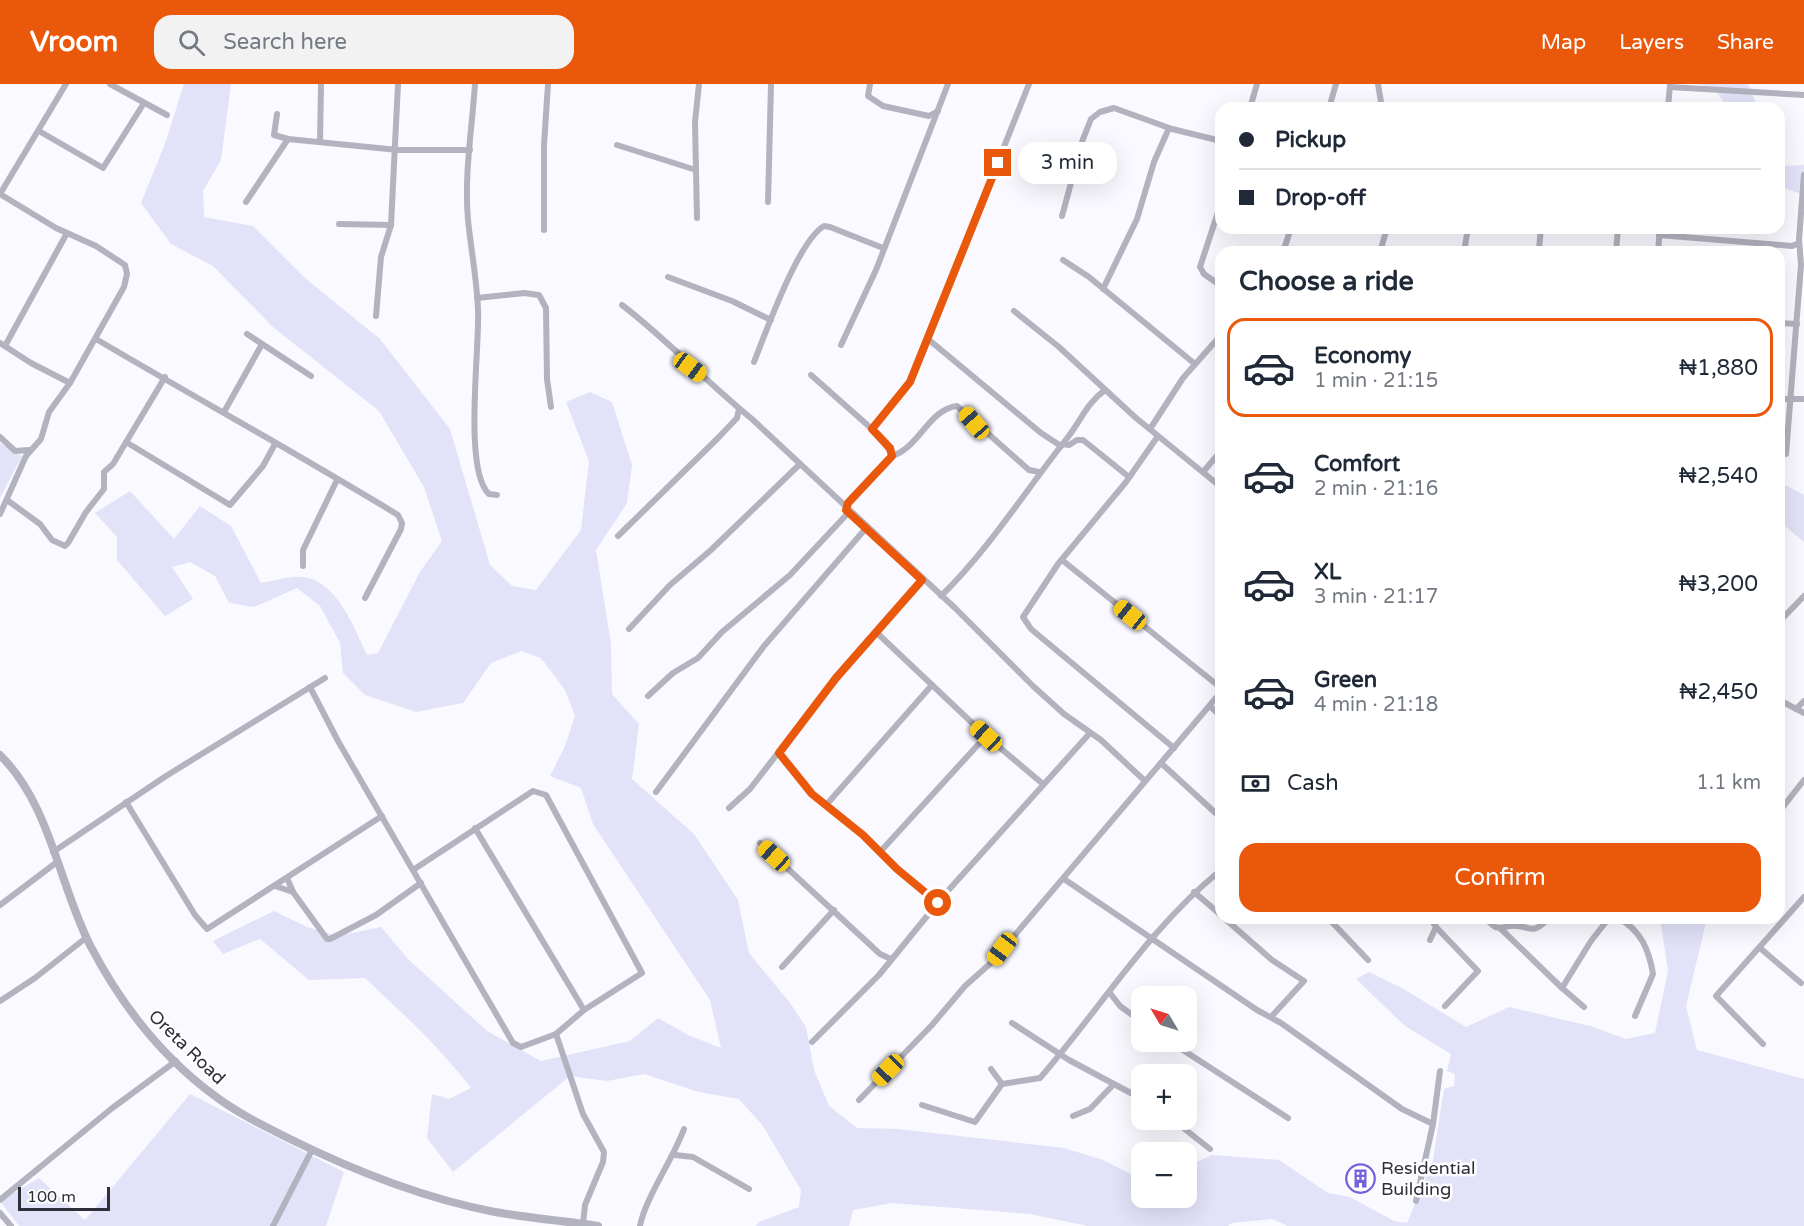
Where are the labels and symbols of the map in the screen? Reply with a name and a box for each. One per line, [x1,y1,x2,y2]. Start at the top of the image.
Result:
callout: 3 min [1019,142,1118,184]
route end [984,149,1011,176]
car [670,349,710,385]
car [955,404,993,442]
car [1110,597,1150,633]
car [967,717,1005,755]
car [755,837,793,875]
route start [924,889,951,916]
car [984,929,1020,969]
north arrow [1131,986,1197,1052]
street label: Oreta Road [144,1005,230,1089]
car [869,1051,907,1089]
place label: Residential Building [1381,1157,1475,1200]
building icon: Residential Building [1344,1162,1376,1194]
scale bar [18,1184,110,1212]

